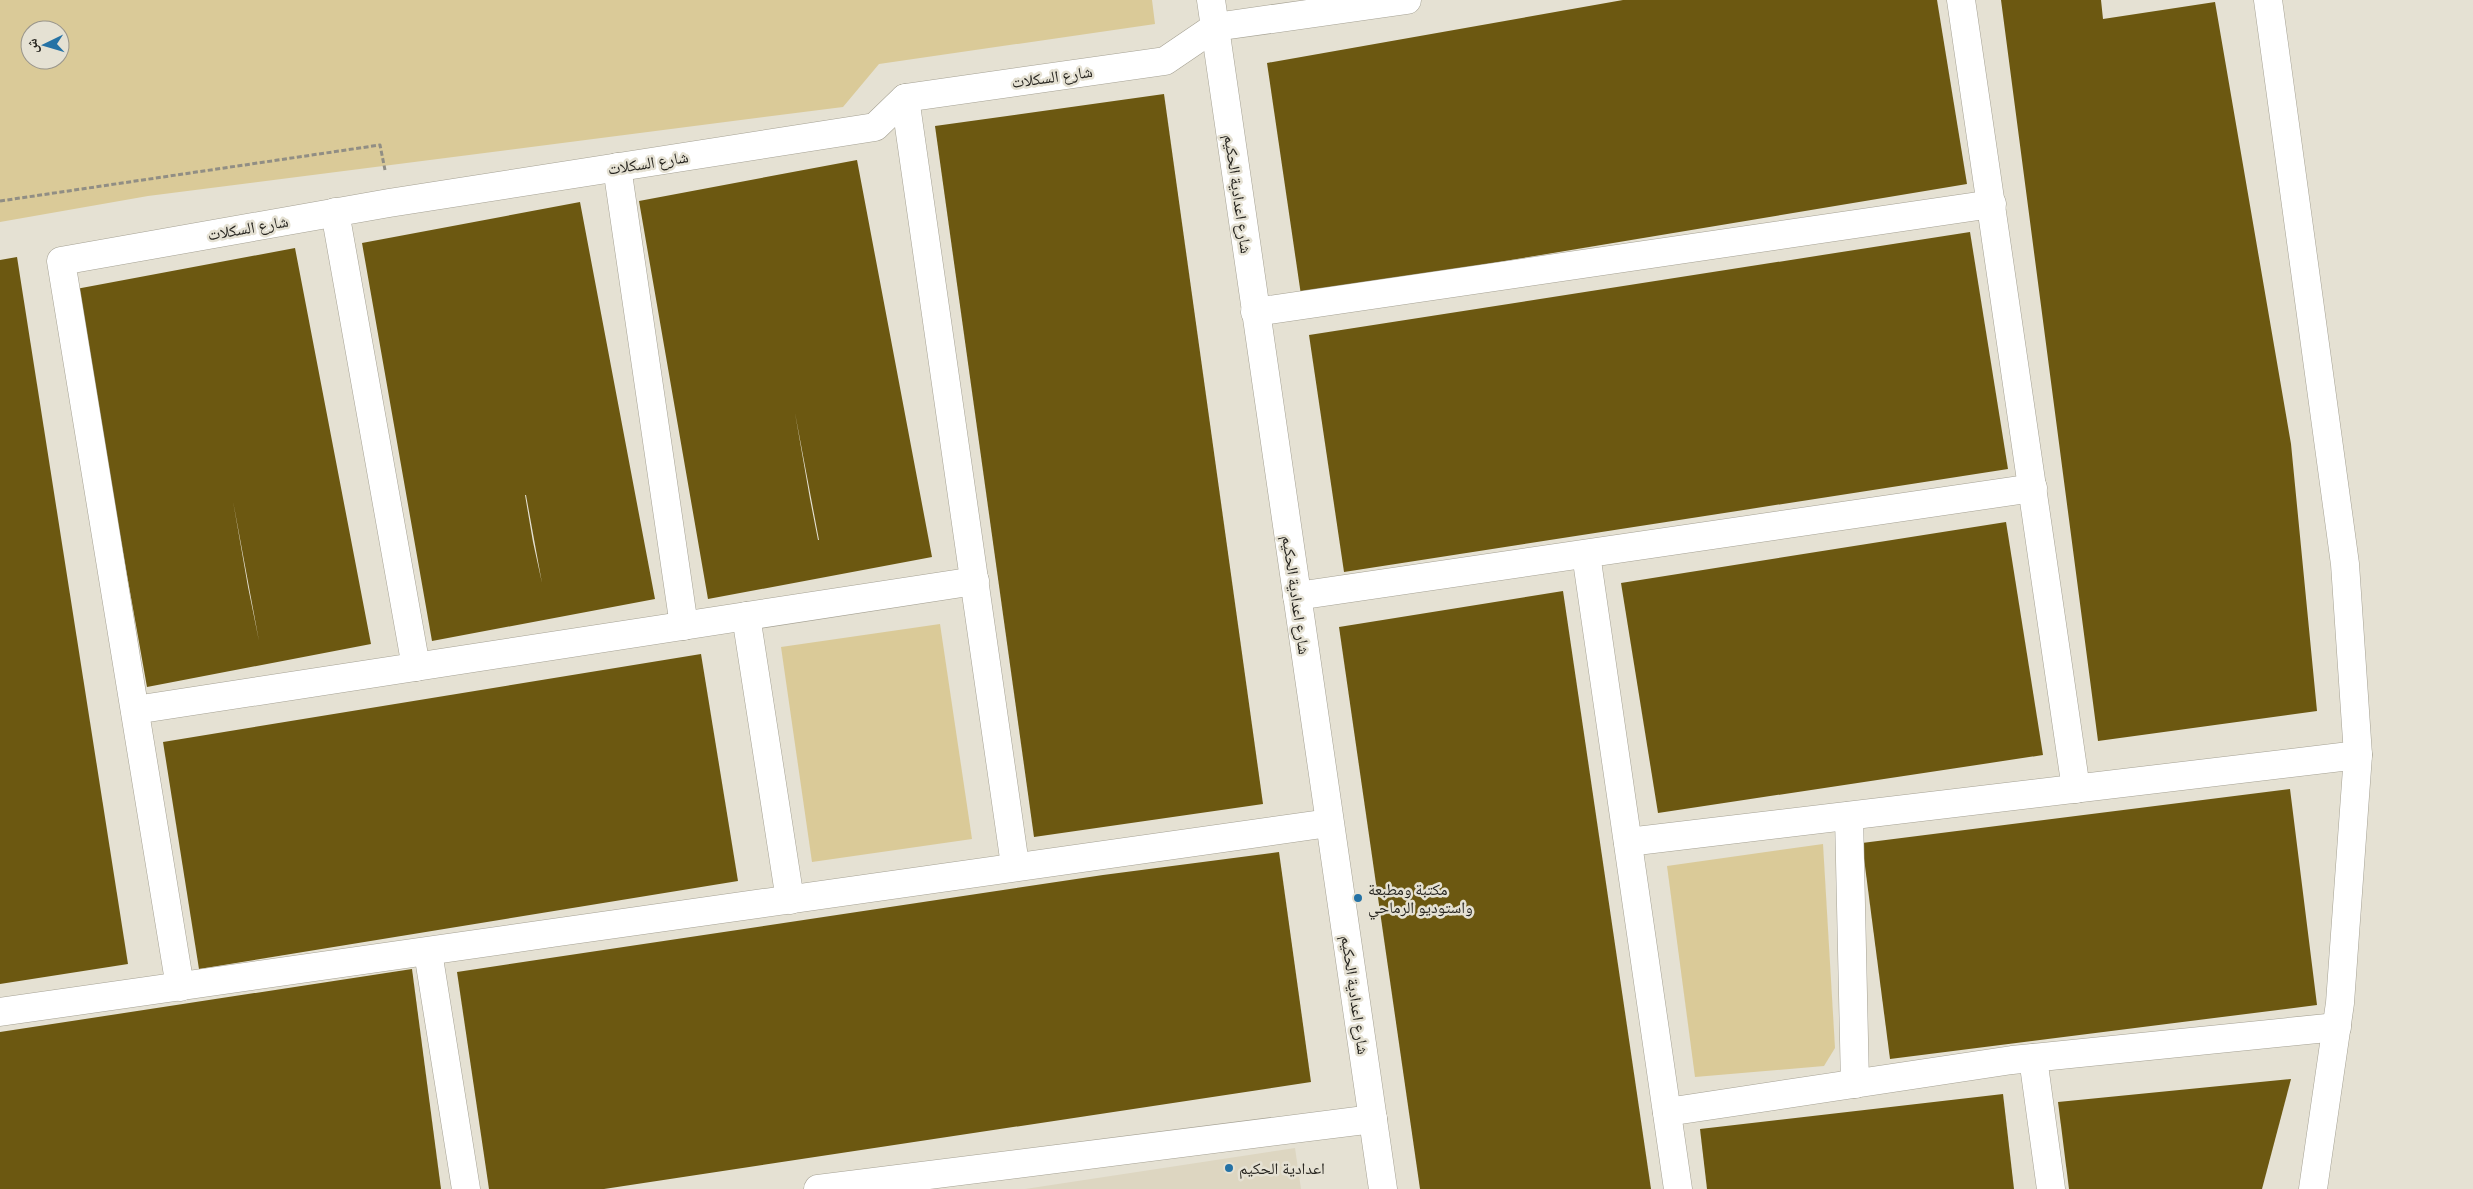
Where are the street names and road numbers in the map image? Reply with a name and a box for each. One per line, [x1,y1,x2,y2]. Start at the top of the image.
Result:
street label: شارع السكلات [1010,62,1094,93]
street label: شارع اعدادية الحكيم [1219,133,1256,255]
street label: شارع السكلات [606,147,690,180]
street label: شارع السكلات [206,212,290,245]
street label: شارع اعدادية الحكيم [1277,534,1314,656]
street label: شارع اعدادية الحكيم [1336,934,1373,1056]

